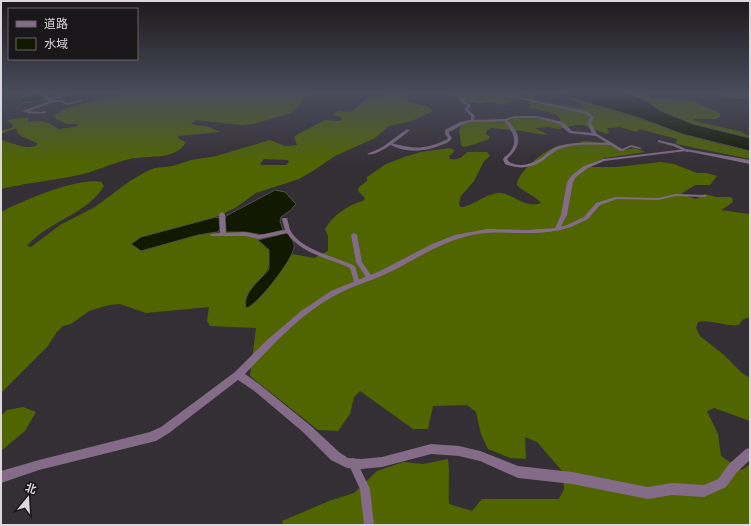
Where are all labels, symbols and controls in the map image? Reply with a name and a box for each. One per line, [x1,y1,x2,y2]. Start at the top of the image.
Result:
legend [8,8,138,60]
text: 道路 [44,16,68,31]
text: 水域 [44,36,68,51]
north arrow [8,478,48,518]
text: 北 [24,480,38,497]

